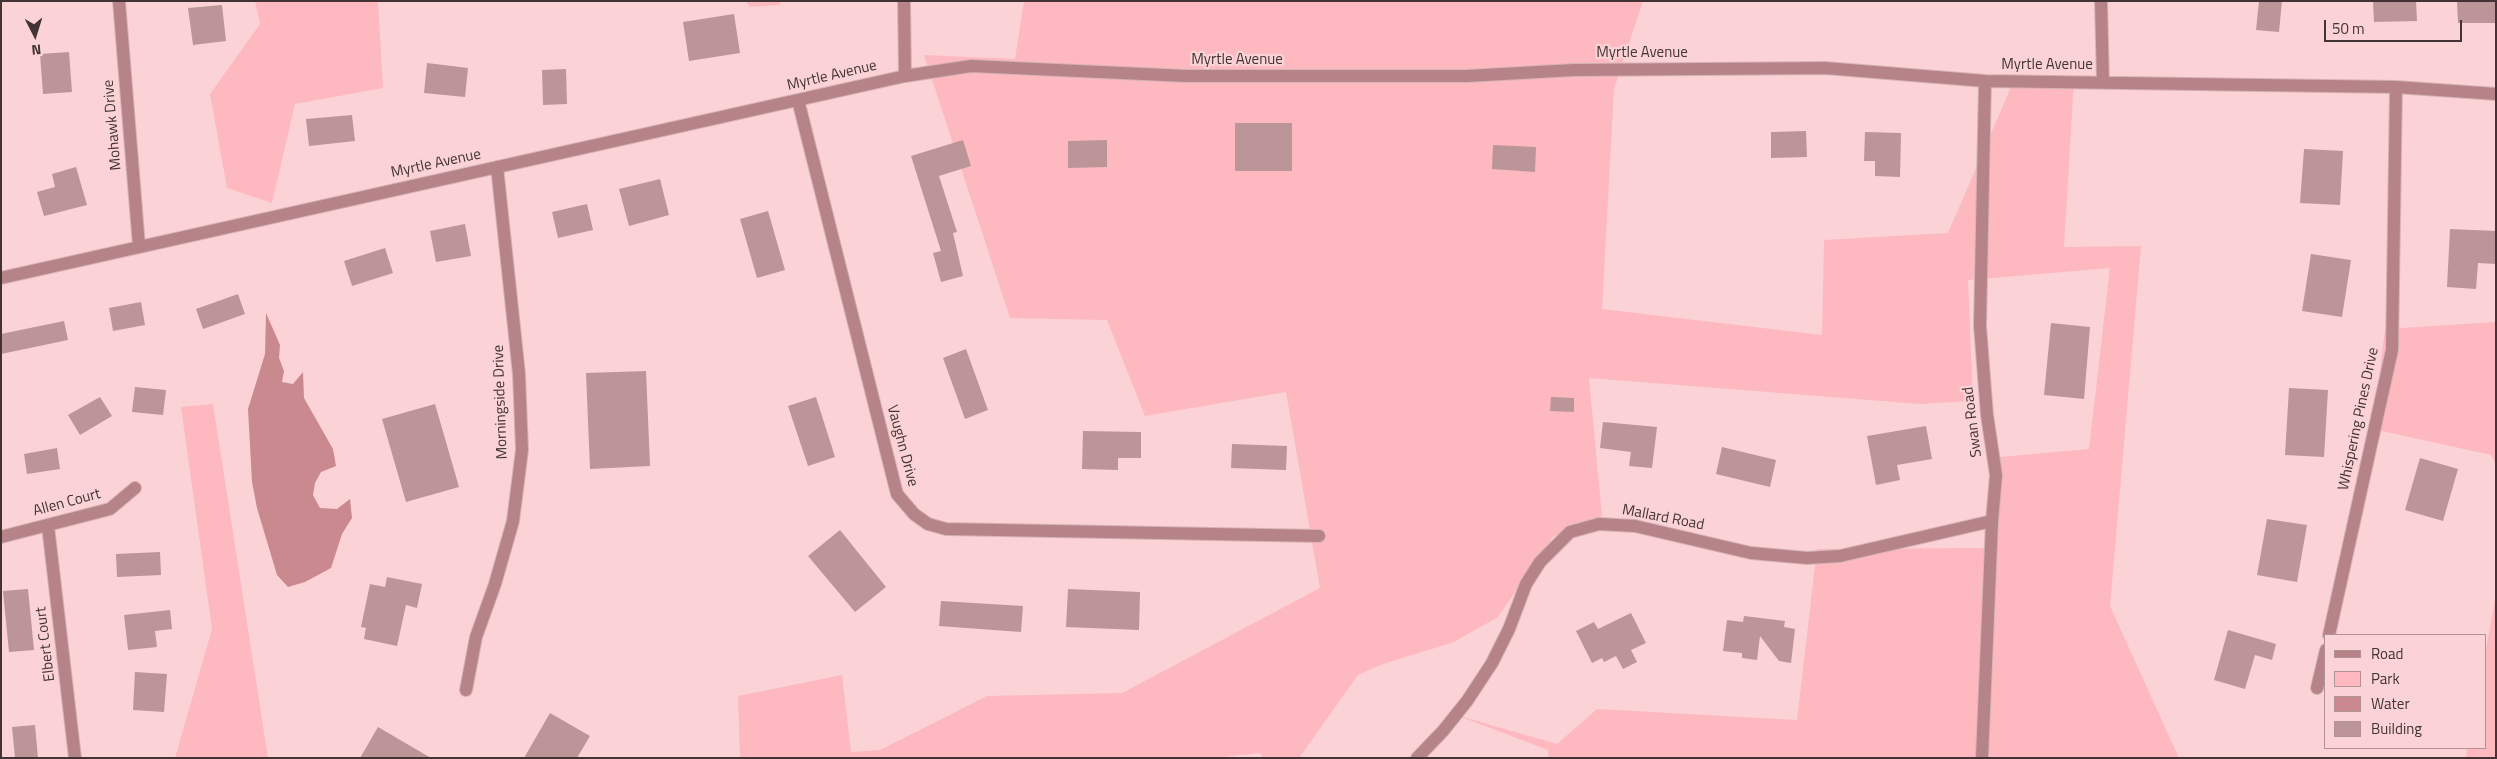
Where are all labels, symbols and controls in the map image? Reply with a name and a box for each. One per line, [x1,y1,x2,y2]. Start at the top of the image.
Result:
north arrow [10,10,60,60]
scale bar [2327,10,2464,42]
text: 50 m [2332,17,2365,40]
text: N [31,40,42,61]
street label: Myrtle Avenue [1596,44,1688,62]
street label: Myrtle Avenue [1191,51,1283,69]
street label: Myrtle Avenue [2001,56,2093,74]
street label: Myrtle Avenue [785,57,879,95]
street label: Mohawk Drive [100,79,126,171]
street label: Myrtle Avenue [389,146,483,182]
street label: Morningside Drive [490,344,512,460]
street label: Whispering Pines Drive [2335,346,2383,492]
street label: Swan Road [1960,386,1986,458]
street label: Vaughn Drive [882,403,922,489]
street label: Allen Court [31,485,103,521]
street label: Mallard Road [1620,501,1706,535]
street label: Elbert Court [32,606,60,682]
legend [2324,634,2487,749]
text: Road [2371,642,2403,665]
text: Park [2371,667,2400,690]
text: Water [2371,692,2410,715]
text: Building [2371,717,2422,740]

